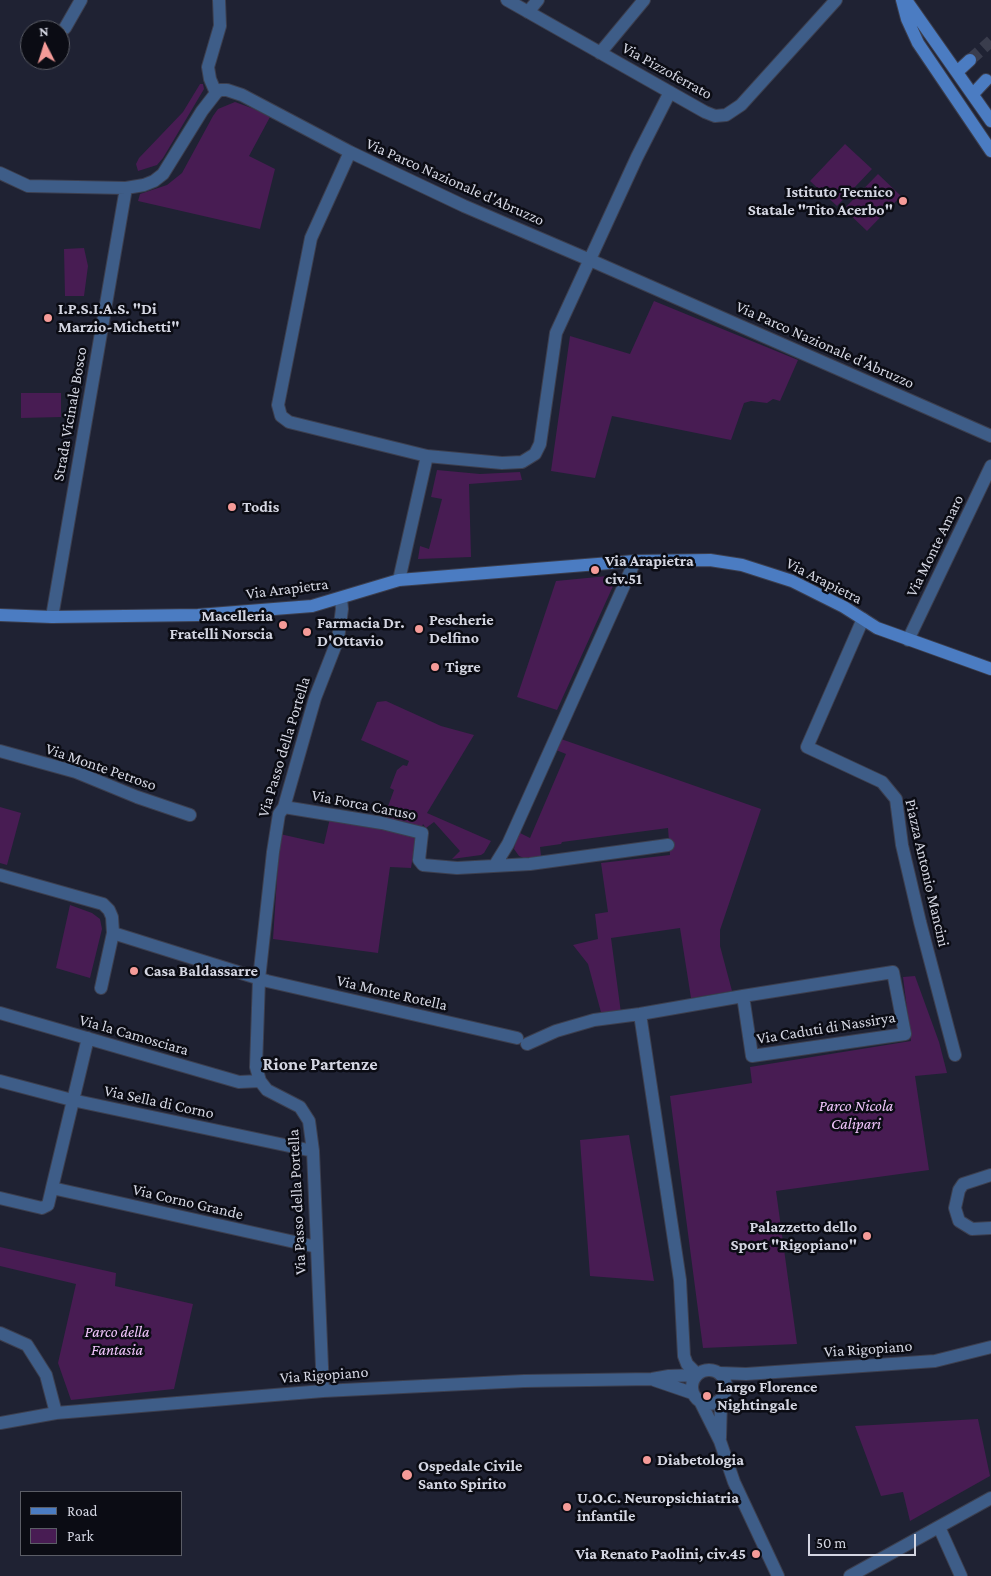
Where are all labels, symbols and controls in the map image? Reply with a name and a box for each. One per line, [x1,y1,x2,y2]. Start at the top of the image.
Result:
north arrow [20,20,70,70]
text: N [38,23,49,39]
street label: Via Pizzoferrato [618,38,716,104]
street label: Via Parco Nazionale d'Abruzzo [363,134,547,230]
place label: Istituto Tecnico Statale "Tito Acerbo" [748,182,893,220]
marker: Istituto Tecnico Statale "Tito Acerbo" [897,195,909,207]
street label: Via Parco Nazionale d'Abruzzo [733,297,917,393]
place label: I.P.S.I.A.S. "Di Marzio-Michetti" [58,299,179,337]
marker: I.P.S.I.A.S. "Di Marzio-Michetti" [42,312,54,324]
street label: Strada Vicinale Bosco [49,345,91,483]
street label: Via Monte Amaro [902,492,968,600]
place label: Todis [242,497,279,517]
marker: Todis [226,501,238,513]
place label: Via Arapietra civ.51 [605,551,694,589]
street label: Via Arapietra [783,554,865,608]
marker: Via Arapietra civ.51 [589,564,601,576]
street label: Via Arapietra [245,574,329,604]
place label: Macelleria Fratelli Norscia [169,606,273,644]
place label: Pescherie Delfino [429,610,494,648]
place label: Farmacia Dr. D'Ottavio [317,613,405,651]
marker: Macelleria Fratelli Norscia [277,619,289,631]
marker: Pescherie Delfino [413,623,425,635]
marker: Farmacia Dr. D'Ottavio [301,626,313,638]
place label: Tigre [445,657,481,677]
marker: Tigre [429,661,441,673]
street label: Via Passo della Portella [254,674,314,820]
street label: Via Monte Petroso [43,739,159,795]
street label: Via Forca Caruso [310,785,418,825]
street label: Piazza Antonio Mancini [901,797,953,949]
place label: Casa Baldassarre [144,961,258,981]
marker: Casa Baldassarre [128,965,140,977]
street label: Via Monte Rotella [335,971,449,1015]
street label: Via Caduti di Nassirya [755,1008,897,1048]
street label: Via la Camosciara [77,1010,191,1060]
district label: Rione Partenze [262,1053,378,1075]
street label: Via Sella di Corno [102,1081,216,1123]
park label: Parco Nicola Calipari [819,1096,893,1134]
street label: Via Passo della Portella [284,1129,310,1275]
street label: Via Corno Grande [131,1180,245,1224]
place label: Palazzetto dello Sport "Rigopiano" [731,1217,857,1255]
marker: Palazzetto dello Sport "Rigopiano" [861,1230,873,1242]
park label: Parco della Fantasia [85,1322,149,1360]
street label: Via Rigopiano [823,1336,913,1362]
street label: Via Rigopiano [279,1362,369,1388]
place label: Largo Florence Nightingale [717,1377,817,1415]
marker: Largo Florence Nightingale [701,1390,713,1402]
place label: Diabetologia [657,1450,744,1470]
marker: Diabetologia [641,1454,653,1466]
place label: Ospedale Civile Santo Spirito [418,1456,523,1494]
marker: Ospedale Civile Santo Spirito [400,1468,414,1482]
place label: U.O.C. Neuropsichiatria infantile [577,1488,739,1526]
legend [20,1491,182,1556]
marker: U.O.C. Neuropsichiatria infantile [561,1501,573,1513]
text: Road [67,1503,97,1519]
scale bar [811,1524,918,1556]
text: Park [67,1528,94,1544]
text: 50 m [816,1535,846,1551]
place label: Via Renato Paolini, civ.45 [575,1544,746,1564]
marker: Via Renato Paolini, civ.45 [750,1548,762,1560]

